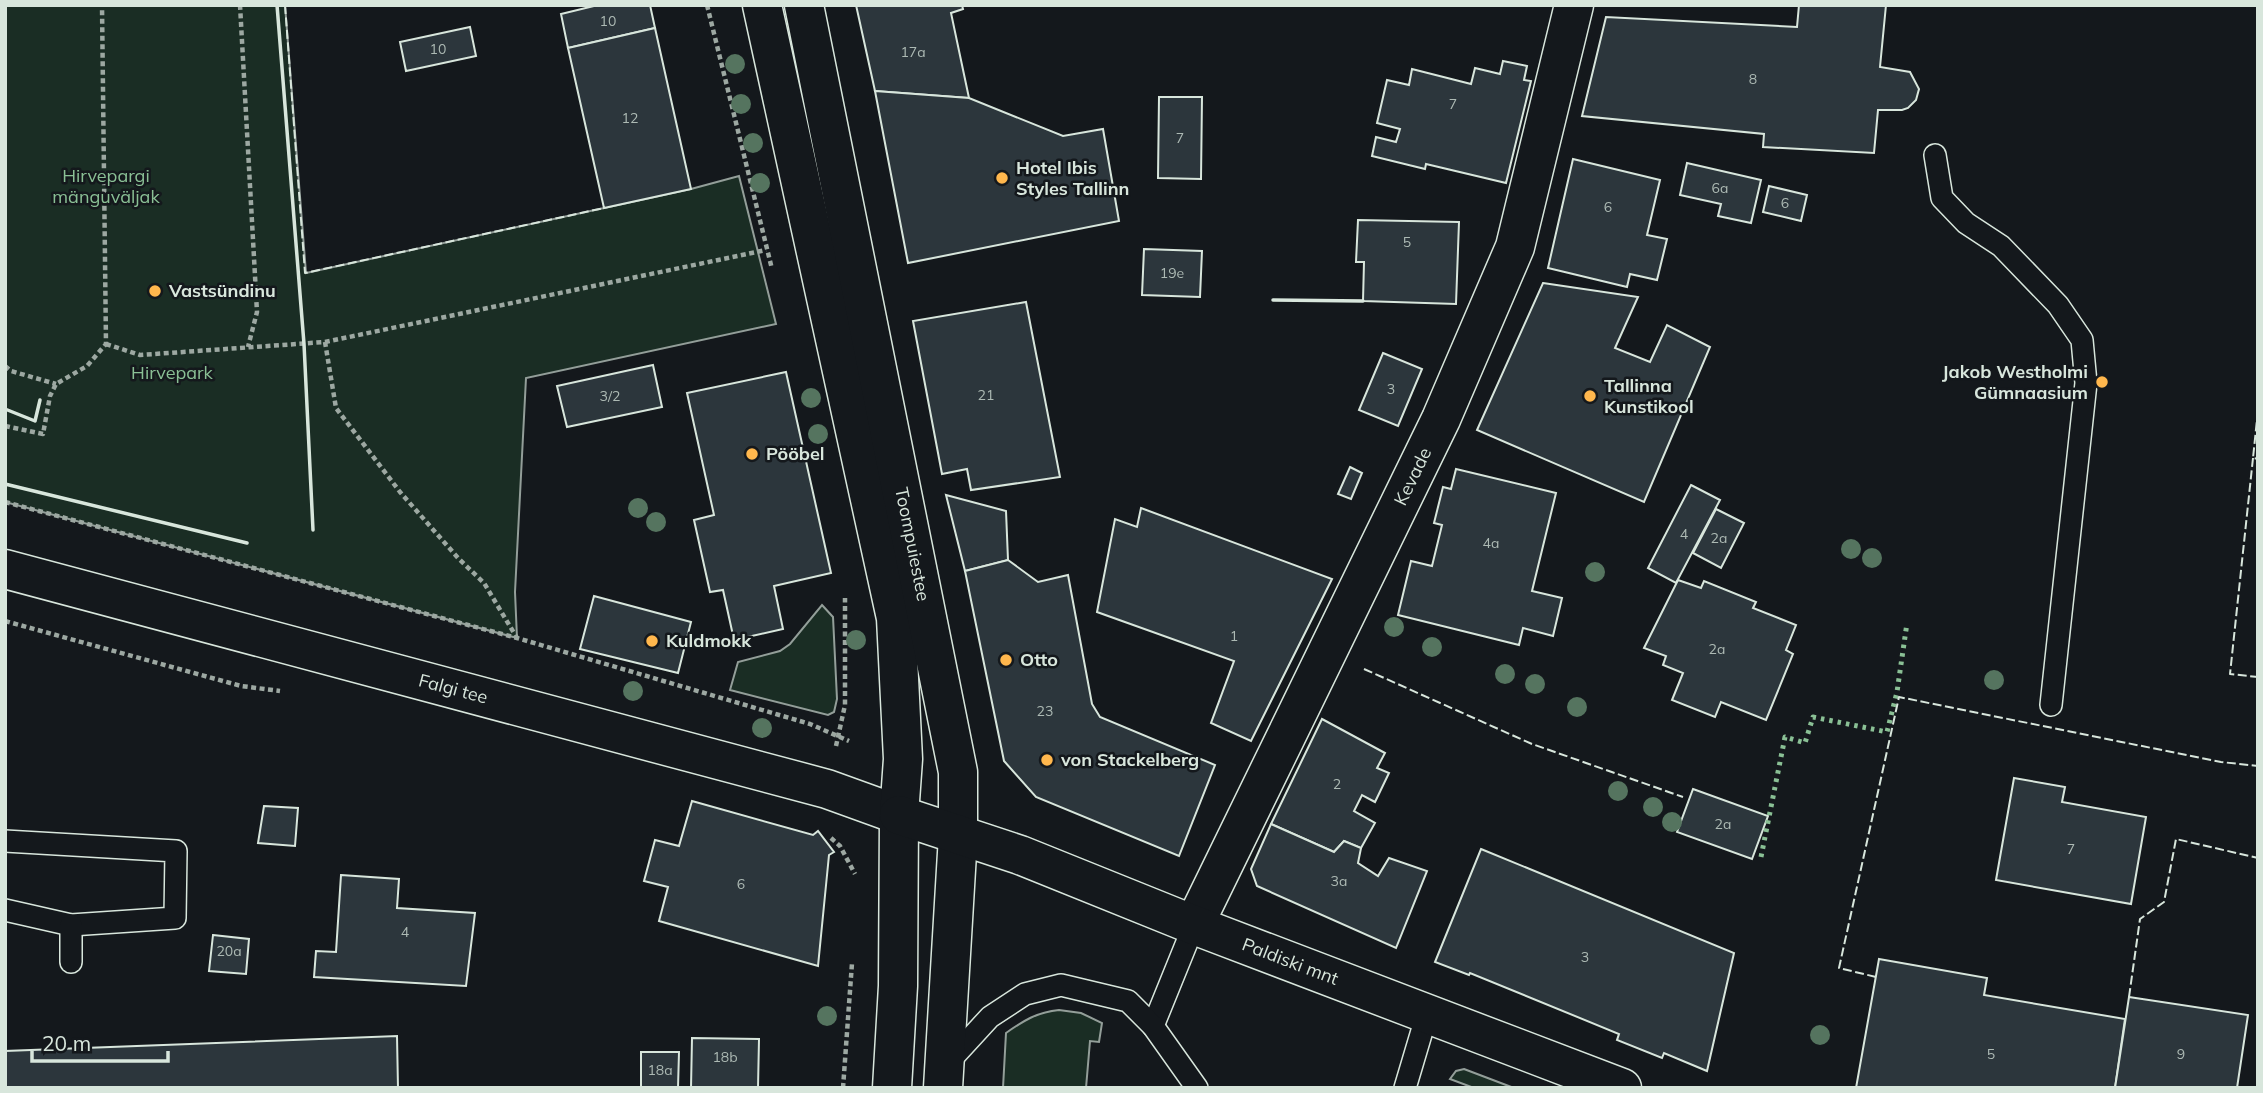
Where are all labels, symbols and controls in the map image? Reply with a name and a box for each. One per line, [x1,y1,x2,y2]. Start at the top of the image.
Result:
house number: 10 [600,12,616,30]
house number: 10 [430,40,446,58]
house number: 17a [900,43,926,61]
house number: 8 [1749,70,1757,88]
house number: 7 [1449,95,1457,113]
house number: 12 [622,109,638,127]
house number: 7 [1176,129,1184,147]
place label: Hotel Ibis Styles Tallinn [1016,156,1129,200]
park label: Hirvepargi mänguväljak [52,164,160,208]
marker: Hotel Ibis Styles Tallinn [994,170,1010,186]
house number: 6a [1712,179,1728,197]
house number: 6 [1781,194,1789,212]
house number: 6 [1604,198,1612,216]
house number: 5 [1403,233,1411,251]
house number: 19e [1160,264,1184,282]
place label: Vastsündinu [168,279,276,302]
marker: Vastsündinu [147,283,163,299]
place label: Jakob Westholmi Gümnaasium [1942,360,2088,404]
park label: Hirvepark [131,361,214,384]
place label: Tallinna Kunstikool [1604,374,1694,418]
marker: Jakob Westholmi Gümnaasium [2094,374,2110,390]
house number: 3 [1387,380,1395,398]
house number: 21 [978,386,994,404]
house number: 3/2 [600,387,620,405]
marker: Tallinna Kunstikool [1582,388,1598,404]
place label: Pööbel [766,442,825,465]
street label: Kevade [1389,444,1436,509]
marker: Pööbel [744,446,760,462]
street label: Toompuiestee [890,485,935,603]
house number: 4 [1680,525,1689,543]
house number: 2a [1711,529,1727,547]
house number: 4a [1483,534,1499,552]
house number: 1 [1230,627,1238,645]
place label: Kuldmokk [666,629,752,652]
marker: Kuldmokk [644,633,660,649]
house number: 2a [1709,640,1725,658]
place label: Otto [1020,648,1058,671]
marker: Otto [998,652,1014,668]
street label: Falgi tee [416,668,490,709]
house number: 23 [1037,702,1053,720]
place label: von Stackelberg [1060,748,1199,771]
marker: von Stackelberg [1039,752,1055,768]
house number: 2 [1333,775,1341,793]
house number: 2a [1715,815,1731,833]
house number: 7 [2067,840,2075,858]
house number: 3a [1331,872,1347,890]
house number: 6 [737,875,745,893]
house number: 4 [401,923,410,941]
street label: Paldiski mnt [1239,932,1342,990]
house number: 20a [216,942,242,960]
house number: 3 [1581,948,1589,966]
scale bar [32,1020,168,1064]
text: 20 m [42,1030,91,1056]
house number: 5 [1987,1045,1995,1063]
house number: 9 [2177,1045,2185,1063]
house number: 18b [712,1048,738,1066]
house number: 18a [647,1061,673,1079]

